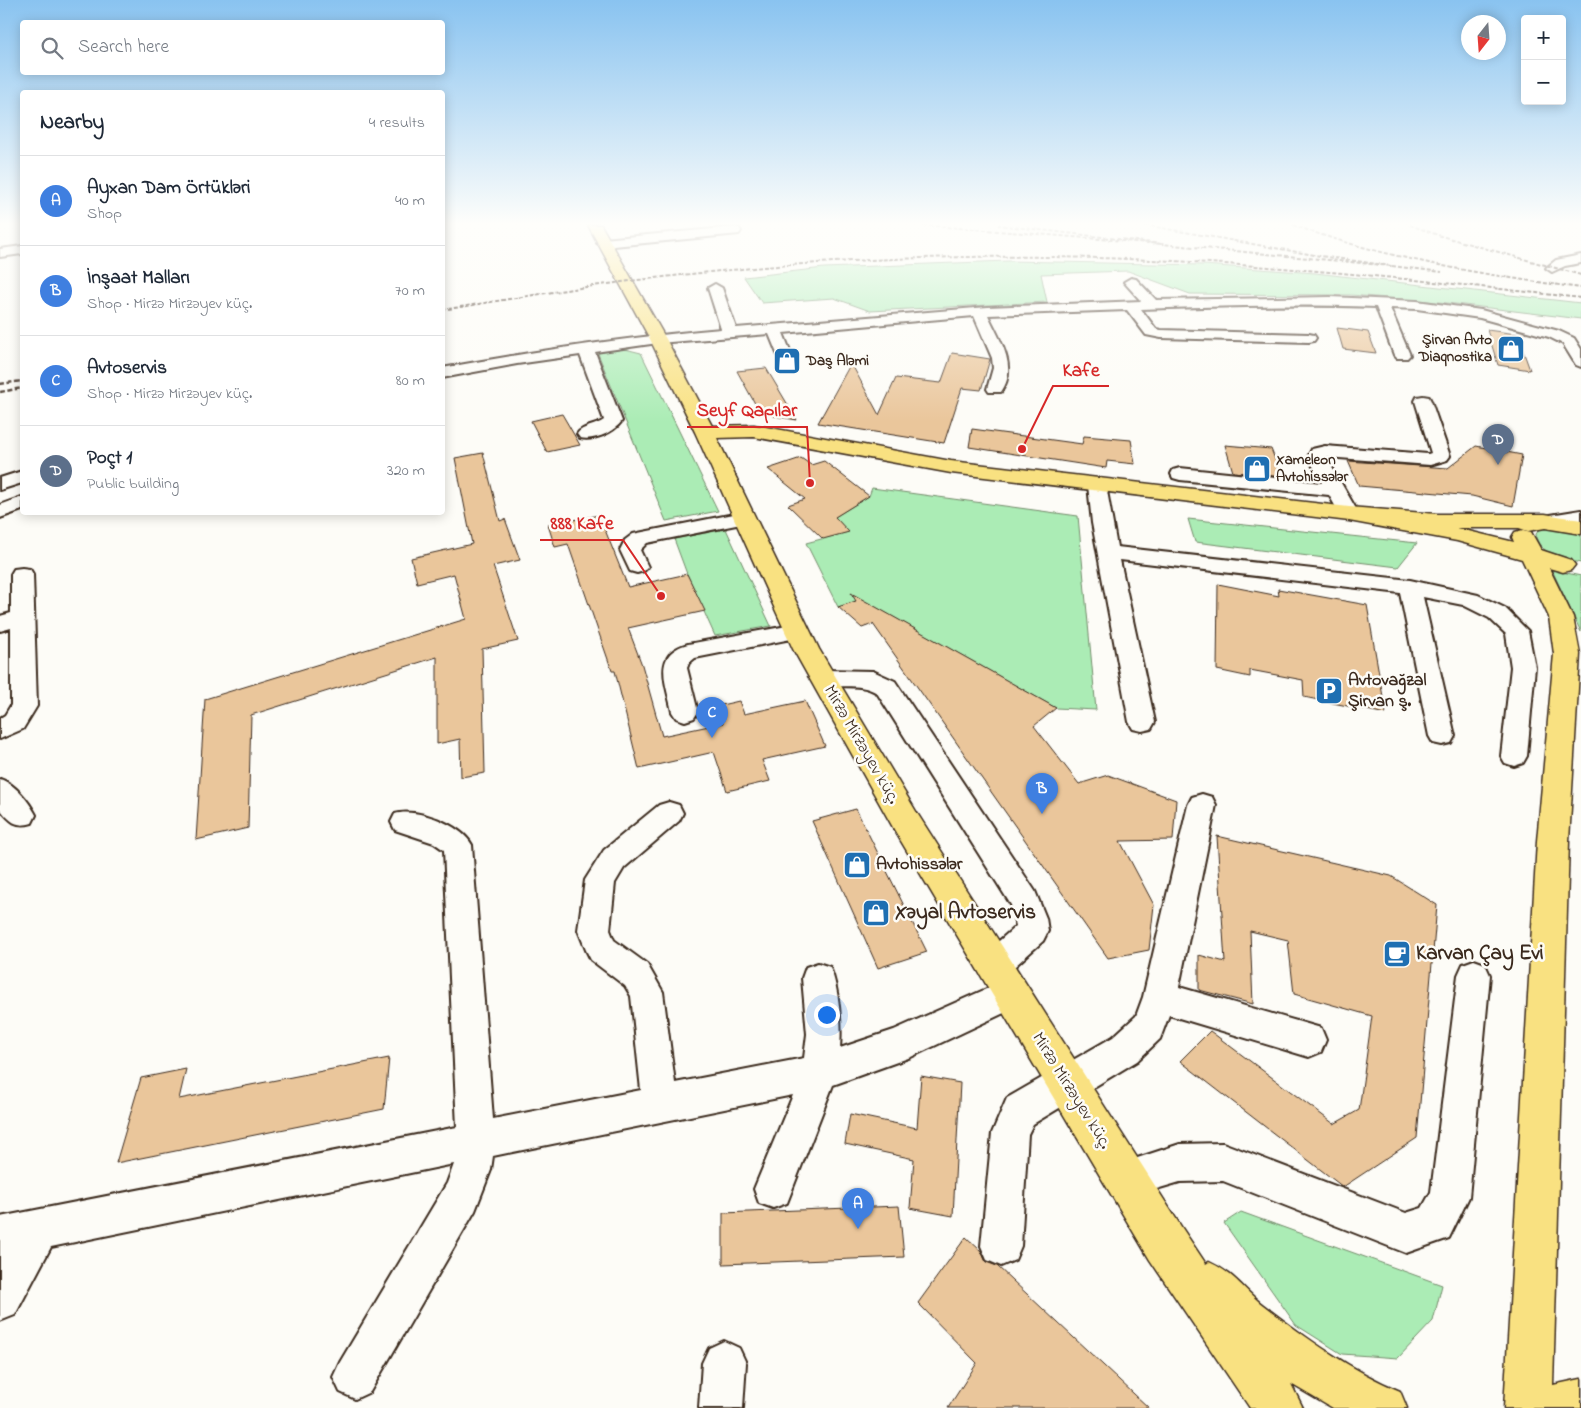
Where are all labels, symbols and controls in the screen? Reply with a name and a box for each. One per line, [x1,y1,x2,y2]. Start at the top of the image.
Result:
north arrow [1461,15,1506,60]
map controls [1521,15,1566,105]
button: + [1521,15,1566,60]
search box [20,20,445,75]
icon: search [38,34,66,62]
text: Search here [78,34,169,61]
button: − [1521,60,1566,105]
text: Nearby [40,108,104,138]
text: 4 results [369,111,425,135]
text: Ayxan Dam Örtükləri [87,175,250,202]
text: A [51,189,61,213]
text: 40 m [395,189,425,213]
text: Shop [87,202,122,226]
text: İnşaat Malları [87,265,190,292]
text: B [51,279,61,303]
text: 70 m [395,279,425,303]
text: Shop · Mirzə Mirzəyev küç. [87,292,252,316]
place label: Şirvan Avto Diaqnostika [1418,329,1492,368]
shop icon: Şirvan Avto Diaqnostika [1496,334,1526,364]
shop icon: Daş Aləmi [772,346,802,376]
place label: Daş Aləmi [805,350,869,372]
callout: Kafe [1053,352,1109,386]
text: Avtoservis [87,355,167,382]
text: Kafe [1063,358,1100,385]
text: C [52,369,60,393]
text: 80 m [396,369,425,393]
text: Shop · Mirzə Mirzəyev küç. [87,382,252,406]
callout: Seyf Qapılar [687,393,807,427]
text: Seyf Qapılar [697,398,798,427]
pin: D [1482,424,1514,465]
text: Poçt 1 [87,445,132,472]
place label: Xameleon Avtohissələr [1276,449,1348,488]
shop icon: Xameleon Avtohissələr [1242,454,1272,484]
text: D [50,459,62,483]
text: 320 m [387,459,425,483]
text: Public building [87,472,179,496]
callout: 888 Kafe [540,506,623,540]
text: 888 Kafe [550,511,614,538]
place label: Avtovağzal Şirvan ş. [1348,668,1427,715]
parking icon: Avtovağzal Şirvan ş. [1314,676,1344,706]
street label: Mirzə Mirzəyev küç. [816,681,906,810]
pin: C [696,697,728,738]
pin: B [1026,773,1058,814]
shop icon: Avtohissələr [842,850,872,880]
place label: Avtohissələr [876,852,963,878]
shop icon: Xəyal Avtoservis [861,898,891,928]
place label: Xəyal Avtoservis [895,898,1036,930]
cafe icon: Karvan Çay Evi [1382,939,1412,969]
place label: Karvan Çay Evi [1416,939,1544,971]
your location [814,1002,840,1028]
street label: Mirzə Mirzəyev küç. [1025,1027,1118,1155]
pin: A [842,1188,874,1229]

